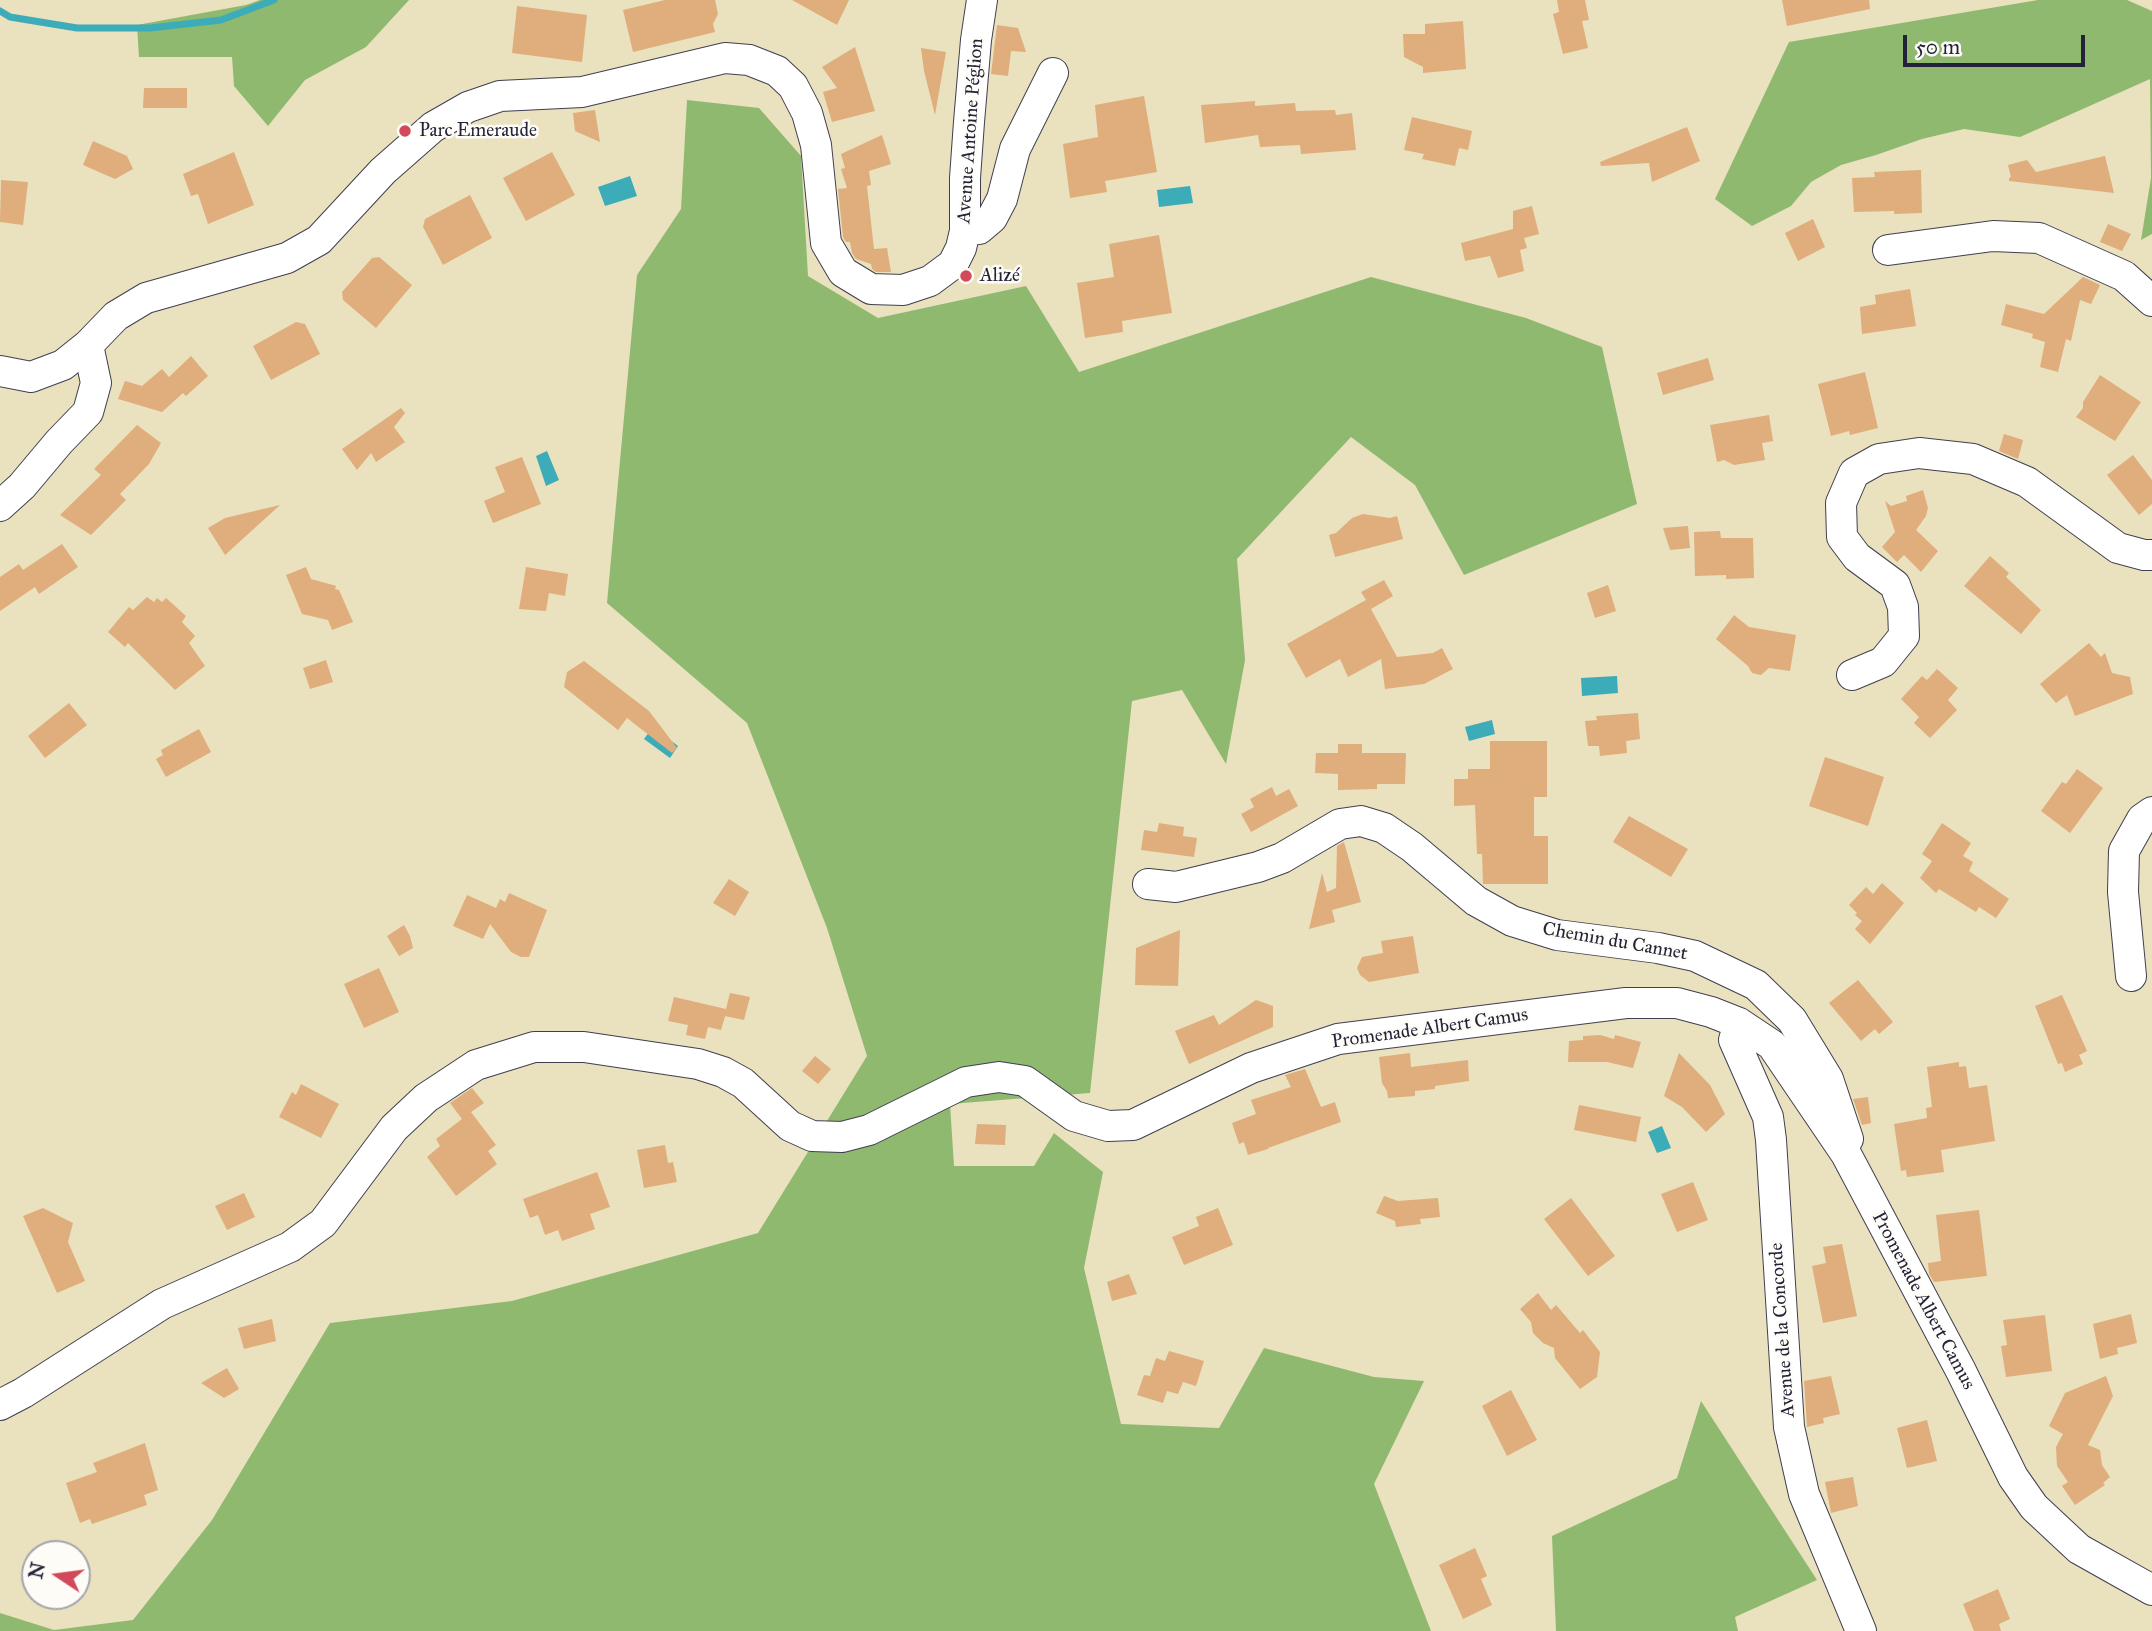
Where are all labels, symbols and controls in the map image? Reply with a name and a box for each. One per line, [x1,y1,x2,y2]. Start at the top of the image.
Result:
scale bar [1907,21,2089,65]
text: 50 m [1916,34,1960,60]
street label: Avenue Antoine Péglion [953,38,989,224]
place label: Parc Emeraude [419,120,537,142]
marker: Parc Emeraude [397,123,413,139]
place label: Alizé [980,265,1020,287]
marker: Alizé [958,268,974,284]
street label: Chemin du Cannet [1541,918,1689,966]
street label: Promenade Albert Camus [1330,1004,1530,1054]
street label: Promenade Albert Camus [1866,1208,1980,1394]
street label: Avenue de la Concorde [1766,1242,1800,1418]
north arrow [21,1540,91,1610]
text: N [24,1560,50,1581]

